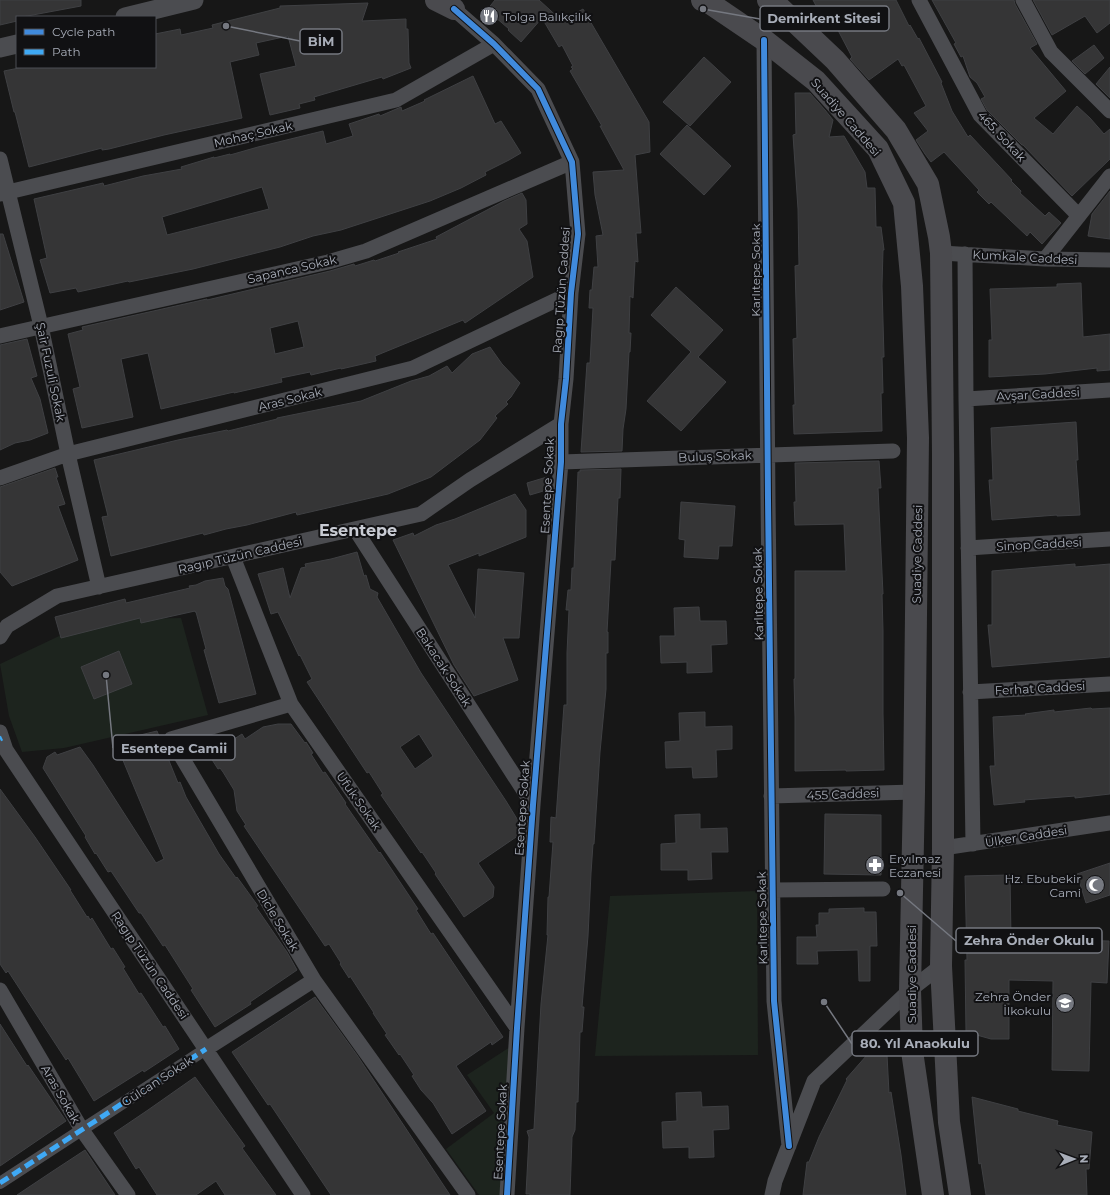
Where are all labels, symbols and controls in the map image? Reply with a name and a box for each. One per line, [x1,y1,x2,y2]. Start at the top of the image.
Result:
restaurant icon: Tolga Balıkçilık [478,5,500,27]
callout: Demirkent Sitesi [760,6,889,31]
place label: Tolga Balıkçilık [503,9,592,24]
text: Demirkent Sitesi [767,10,881,26]
legend [16,16,156,68]
text: Cycle path [52,24,115,39]
callout: BİM [300,29,342,54]
text: BİM [308,33,334,49]
text: Path [52,44,81,59]
street label: Suadiye Caddesi [808,75,884,159]
street label: 465. Sokak [975,108,1030,165]
street label: Mohaç Sokak [212,117,295,150]
street label: Karlıtepe Sokak [748,223,763,317]
street label: Ragıp Tüzün Caddesi [549,226,573,354]
street label: Kumkale Caddesi [972,247,1078,267]
street label: Sapanca Sokak [246,251,339,287]
street label: Şair Fuzuli Sokak [33,321,69,424]
street label: Aras Sokak [257,384,324,414]
street label: Avşar Caddesi [996,384,1080,404]
street label: Esentepe Sokak [537,437,557,534]
street label: Buluş Sokak [678,447,753,465]
street label: Suadiye Caddesi [909,505,925,603]
district label: Esentepe [319,521,397,540]
street label: Ragıp Tüzün Caddesi [177,533,303,577]
street label: Sinop Caddesi [996,534,1082,554]
street label: Karlıtepe Sokak [750,546,766,641]
street label: Bakacak Sokak [413,625,475,710]
street label: Ferhat Caddesi [994,678,1086,698]
callout: Esentepe Camii [113,735,235,760]
text: Esentepe Camii [121,740,227,756]
street label: Esentepe Sokak [511,759,533,856]
street label: Ufuk Sokak [333,769,385,834]
street label: 455 Caddesi [806,785,880,803]
street label: Ülker Caddesi [984,822,1068,850]
place label: Eryılmaz Eczanesi [889,851,941,880]
pharmacy icon: Eryılmaz Eczanesi [864,854,886,876]
street label: Karlıtepe Sokak [754,870,770,965]
place label: Hz. Ebubekir Cami [1005,871,1081,900]
mosque icon: Hz. Ebubekir Cami [1084,874,1106,896]
street label: Dicle Sokak [254,886,303,954]
street label: Ragıp Tüzün Caddesi [108,908,192,1022]
street label: Suadiye Caddesi [904,925,919,1023]
callout: Zehra Önder Okulu [956,928,1102,953]
text: Zehra Önder Okulu [964,932,1094,948]
place label: Zehra Önder İlkokulu [975,989,1051,1018]
school or university icon: Zehra Önder İlkokulu [1054,992,1076,1014]
callout: 80. Yıl Anaokulu [852,1031,978,1056]
text: 80. Yıl Anaokulu [860,1035,970,1051]
street label: Gülcan Sokak [119,1052,196,1110]
street label: Aras Sokak [38,1062,84,1127]
street label: Esentepe Sokak [490,1083,510,1180]
north arrow [1054,1139,1094,1179]
text: N [1077,1154,1091,1163]

